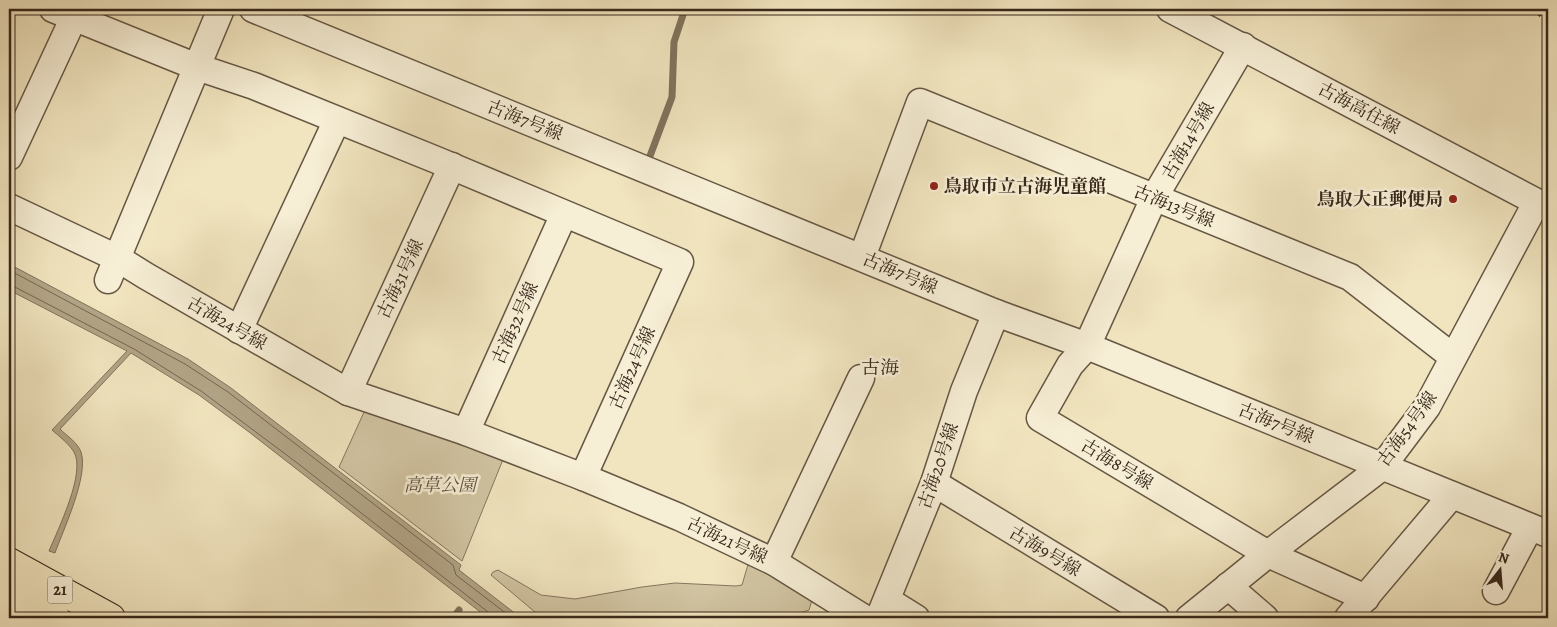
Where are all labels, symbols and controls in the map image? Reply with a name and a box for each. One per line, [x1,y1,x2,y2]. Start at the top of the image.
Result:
street label: 古海高住線 [1314,76,1404,140]
street label: 古海7号線 [484,94,566,146]
street label: 古海14号線 [1156,98,1220,184]
place label: 鳥取市立古海児童館 [944,174,1106,198]
street label: 古海13号線 [1130,179,1218,233]
marker: 鳥取市立古海児童館 [928,180,940,192]
place label: 鳥取大正郵便局 [1317,187,1443,211]
marker: 鳥取大正郵便局 [1447,193,1459,205]
street label: 古海31号線 [371,235,429,323]
street label: 古海7号線 [859,246,941,300]
street label: 古海32号線 [486,278,544,368]
street label: 古海24号線 [183,290,271,356]
street label: 古海24号線 [603,323,661,413]
district label: 古海 [861,355,899,381]
street label: 古海54号線 [1371,386,1443,472]
street label: 古海7号線 [1235,397,1317,449]
street label: 古海20号線 [912,419,964,513]
street label: 古海8号線 [1076,433,1158,495]
park label: 高草公園 [404,473,479,497]
street label: 古海21号線 [683,511,771,569]
street label: 古海9号線 [1004,520,1086,582]
north arrow [1474,544,1524,594]
text: N [1496,547,1511,569]
road number: 21 [48,576,72,604]

